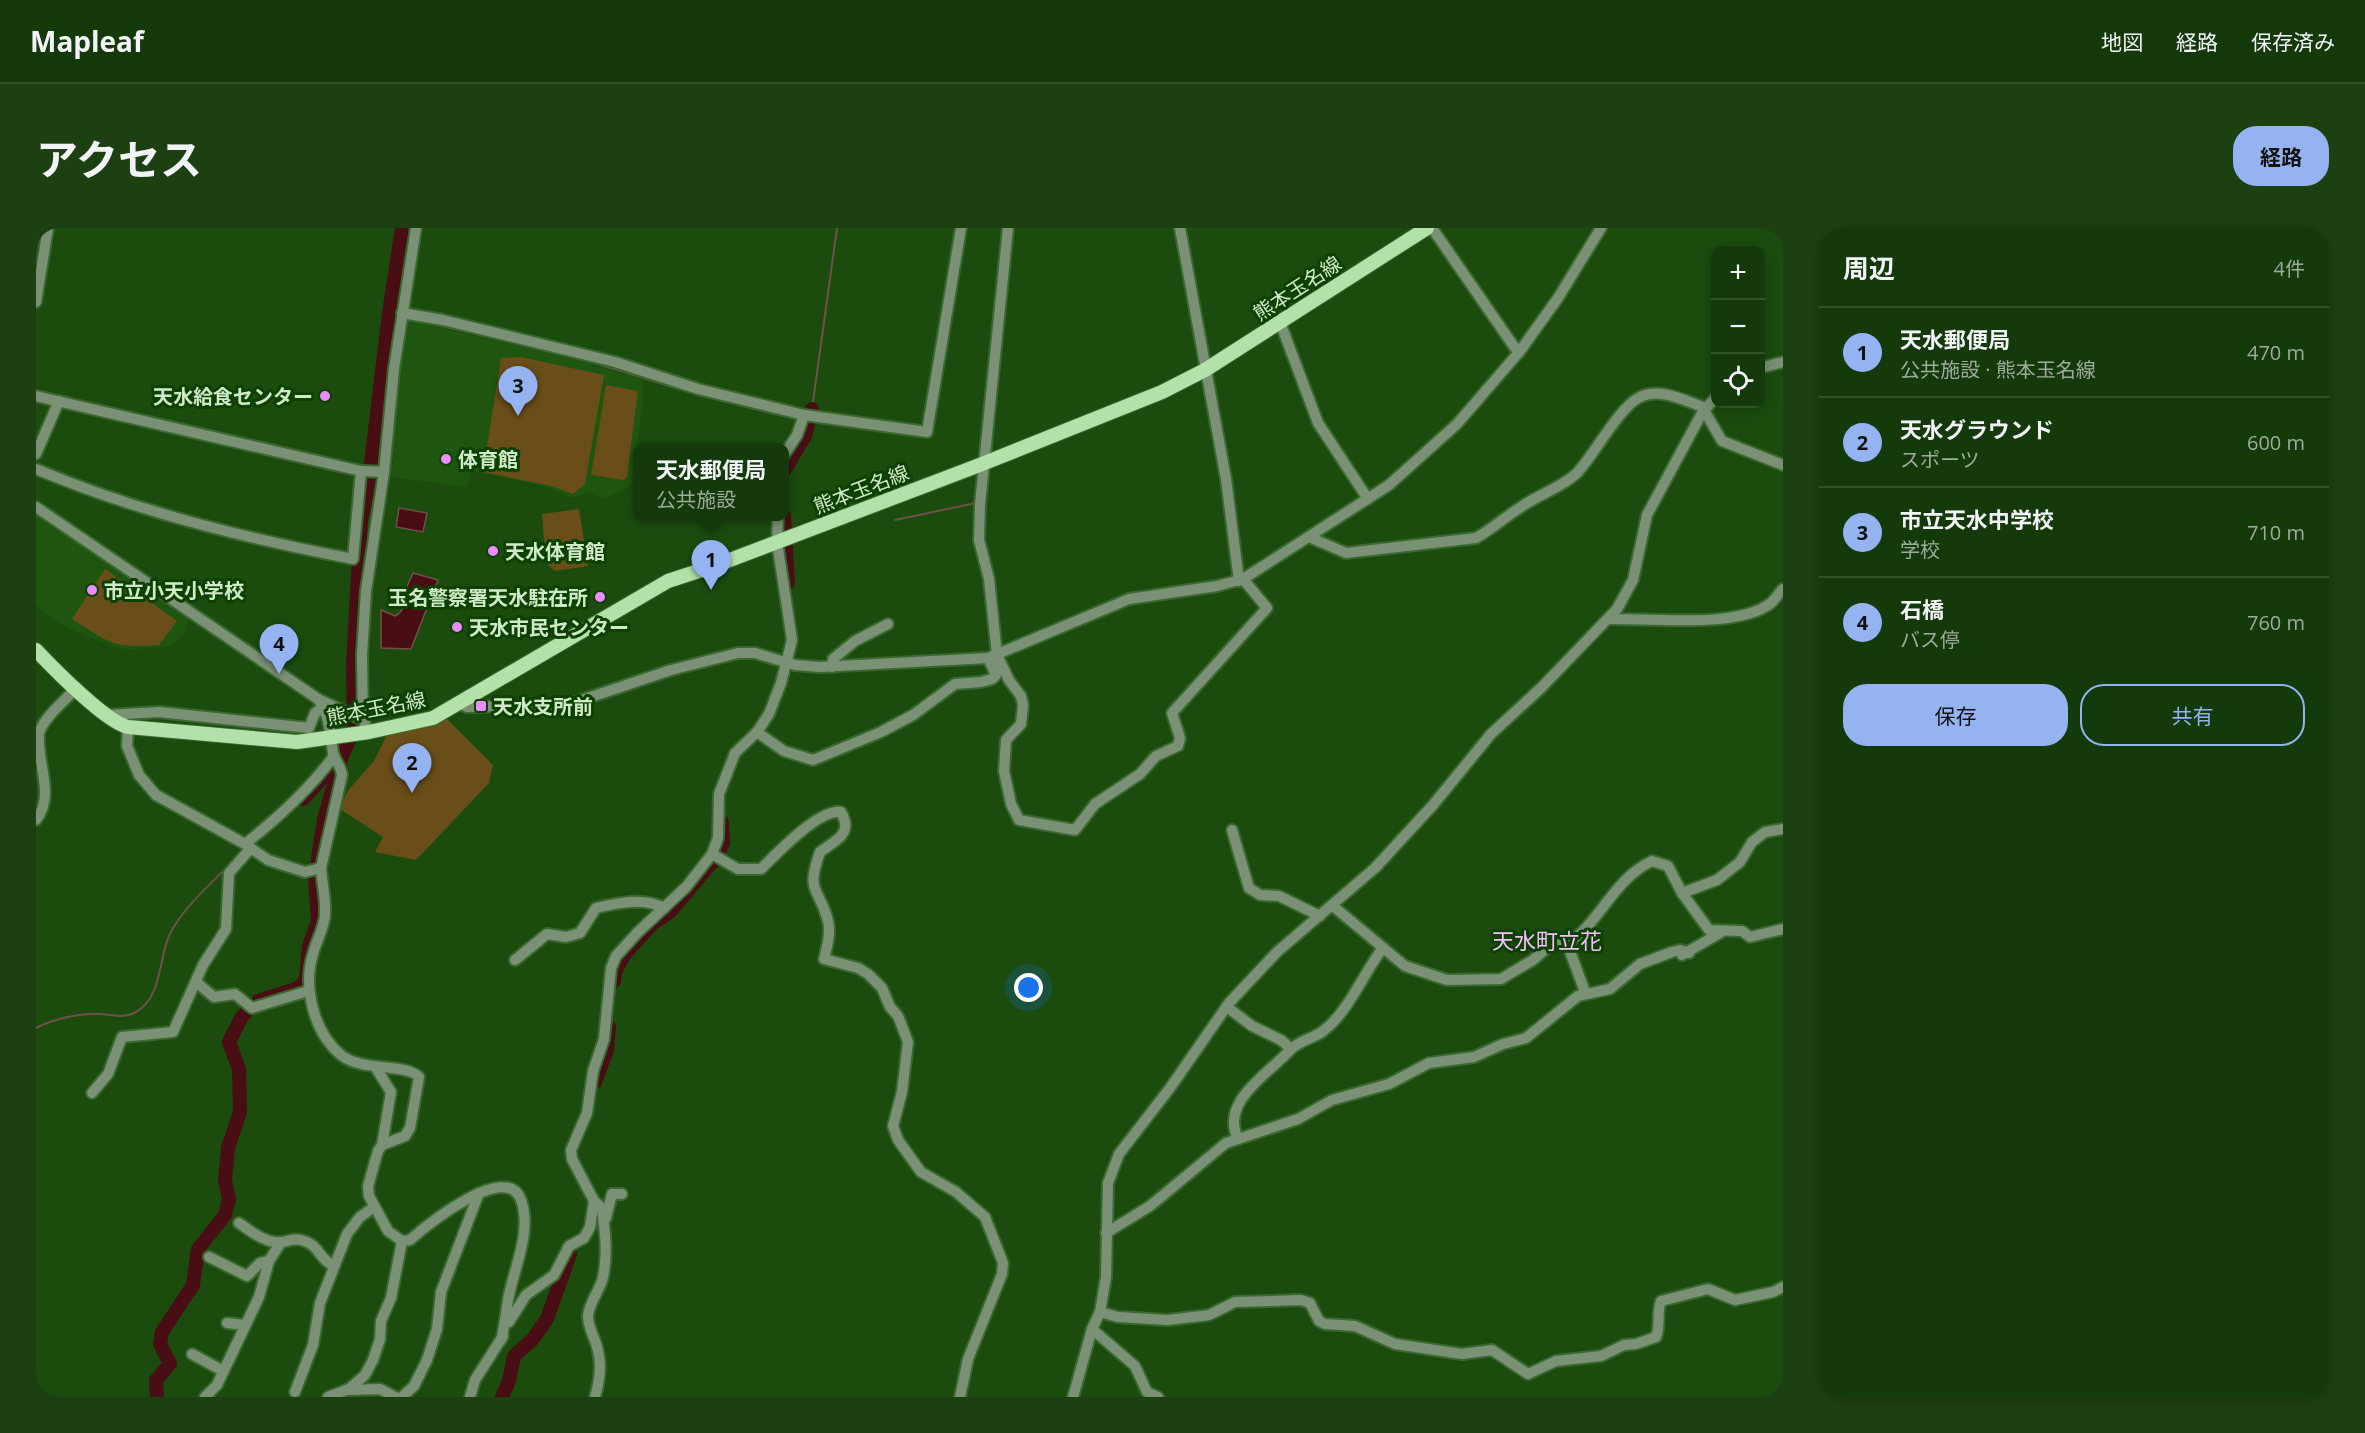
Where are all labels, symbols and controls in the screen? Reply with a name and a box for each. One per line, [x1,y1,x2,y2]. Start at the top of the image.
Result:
text: Mapleaf [30,22,144,60]
text: 地図 [2101,28,2143,56]
text: 経路 [2176,28,2218,56]
text: 保存済み [2251,28,2335,56]
button: 経路 [2233,126,2329,186]
text: アクセス [36,130,202,187]
map controls [1711,246,1765,408]
button: + [1711,246,1765,300]
street label: 熊本玉名線 [1248,249,1346,327]
text: 周辺 [1843,250,1895,286]
text: 4件 [2274,255,2305,282]
button: − [1711,300,1765,354]
text: 天水郵便局 [1900,324,2010,354]
text: 1 [1857,339,1868,366]
text: 470 m [2247,339,2305,366]
button: locate [1711,354,1765,408]
text: 公共施設 · 熊本玉名線 [1900,356,2096,383]
pin: 3 [498,366,538,416]
place label: 天水給食センター [153,383,313,410]
marker: 天水給食センター [318,389,332,403]
text: 天水グラウンド [1900,414,2054,444]
text: 2 [1857,429,1868,456]
text: 600 m [2247,429,2305,456]
popup [633,443,789,521]
place label: 体育館 [458,446,518,473]
text: スポーツ [1900,446,1980,473]
marker: 体育館 [439,452,453,466]
text: 天水郵便局 [656,454,766,484]
street label: 熊本玉名線 [809,458,913,520]
text: 公共施設 [656,486,736,513]
text: 市立天水中学校 [1900,504,2054,534]
text: 3 [1857,519,1868,546]
text: 710 m [2247,519,2305,546]
text: 学校 [1900,536,1940,563]
place label: 天水体育館 [505,538,605,565]
pin: 1 [692,540,730,590]
marker: 天水体育館 [486,544,500,558]
place label: 市立小天小学校 [104,577,244,604]
marker: 市立小天小学校 [85,583,99,597]
place label: 玉名警察署天水駐在所 [388,584,588,611]
marker: 玉名警察署天水駐在所 [593,590,607,604]
text: 石橋 [1900,594,1944,624]
text: 4 [1857,609,1868,636]
text: 760 m [2247,609,2305,636]
place label: 天水市民センター [469,614,629,641]
marker: 天水市民センター [450,620,464,634]
pin: 4 [260,624,298,674]
text: バス停 [1900,626,1960,653]
button: 保存 [1843,684,2068,746]
button: 共有 [2080,684,2305,746]
street label: 熊本玉名線 [324,685,428,731]
place label: 天水支所前 [493,693,593,720]
marker: 天水支所前 [474,699,488,713]
pin: 2 [392,744,431,793]
district label: 天水町立花 [1492,925,1602,955]
your location [1014,973,1043,1002]

